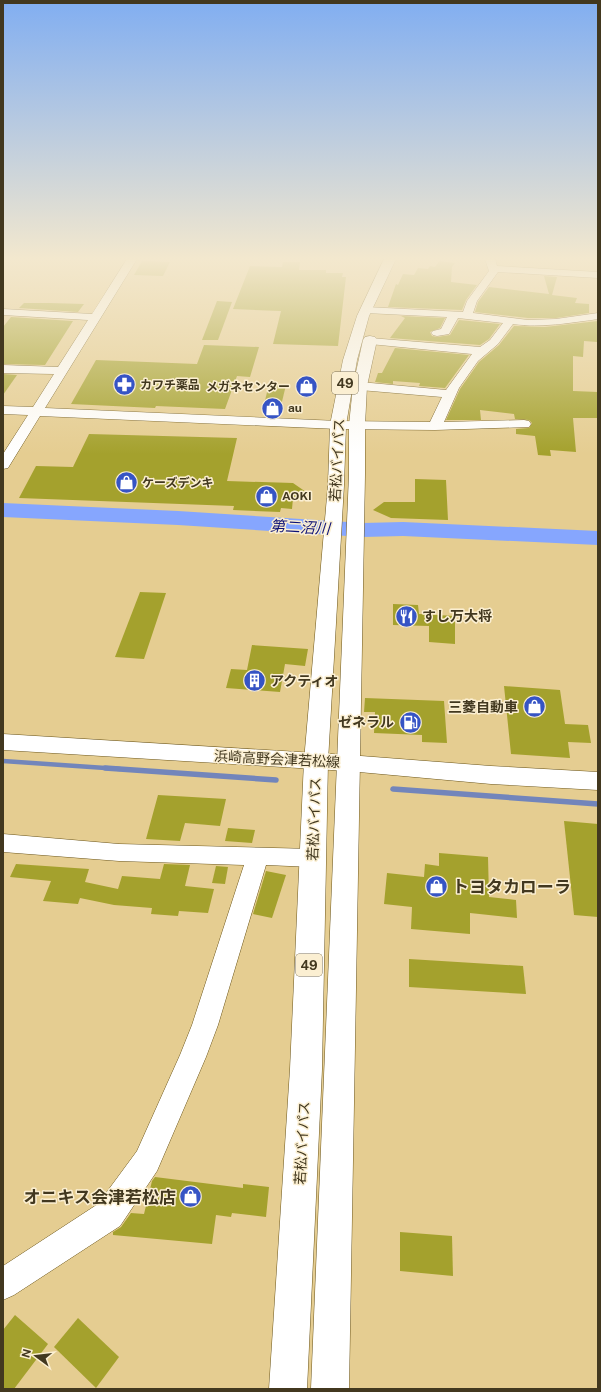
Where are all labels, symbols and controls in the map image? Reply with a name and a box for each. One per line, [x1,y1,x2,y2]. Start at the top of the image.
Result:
pharmacy icon: カワチ薬品 [111,372,137,398]
road number: 49 [332,372,358,394]
shop icon: メガネセンター [293,374,319,400]
place label: カワチ薬品 [140,378,200,392]
place label: メガネセンター [206,380,290,394]
shop icon: au [259,395,285,421]
place label: au [288,401,302,415]
street label: 若松バイパス [327,418,347,502]
shop icon: ケーズデンキ [114,470,140,496]
place label: ケーズデンキ [142,476,213,490]
shop icon: AOKI [254,483,280,509]
place label: AOKI [282,489,312,503]
water label: 第二沼川 [270,517,332,537]
restaurant icon: すし万大将 [393,603,419,629]
place label: すし万大将 [422,608,492,624]
building icon: アクティオ [242,668,268,694]
place label: アクティオ [270,673,338,689]
shop icon: 三菱自動車 [521,694,547,720]
place label: 三菱自動車 [448,699,518,715]
fuel station icon: ゼネラル [397,709,423,735]
place label: ゼネラル [338,714,394,730]
street label: 浜崎高野会津若松線 [214,748,340,770]
street label: 若松バイパス [305,777,323,861]
shop icon: トヨタカローラ [424,874,450,900]
place label: トヨタカローラ [452,877,571,897]
road number: 49 [296,954,322,976]
street label: 若松バイパス [292,1101,312,1185]
shop icon: オニキス会津若松店 [178,1184,204,1210]
place label: オニキス会津若松店 [24,1187,176,1207]
north arrow [16,1336,56,1376]
text: N [19,1348,33,1359]

